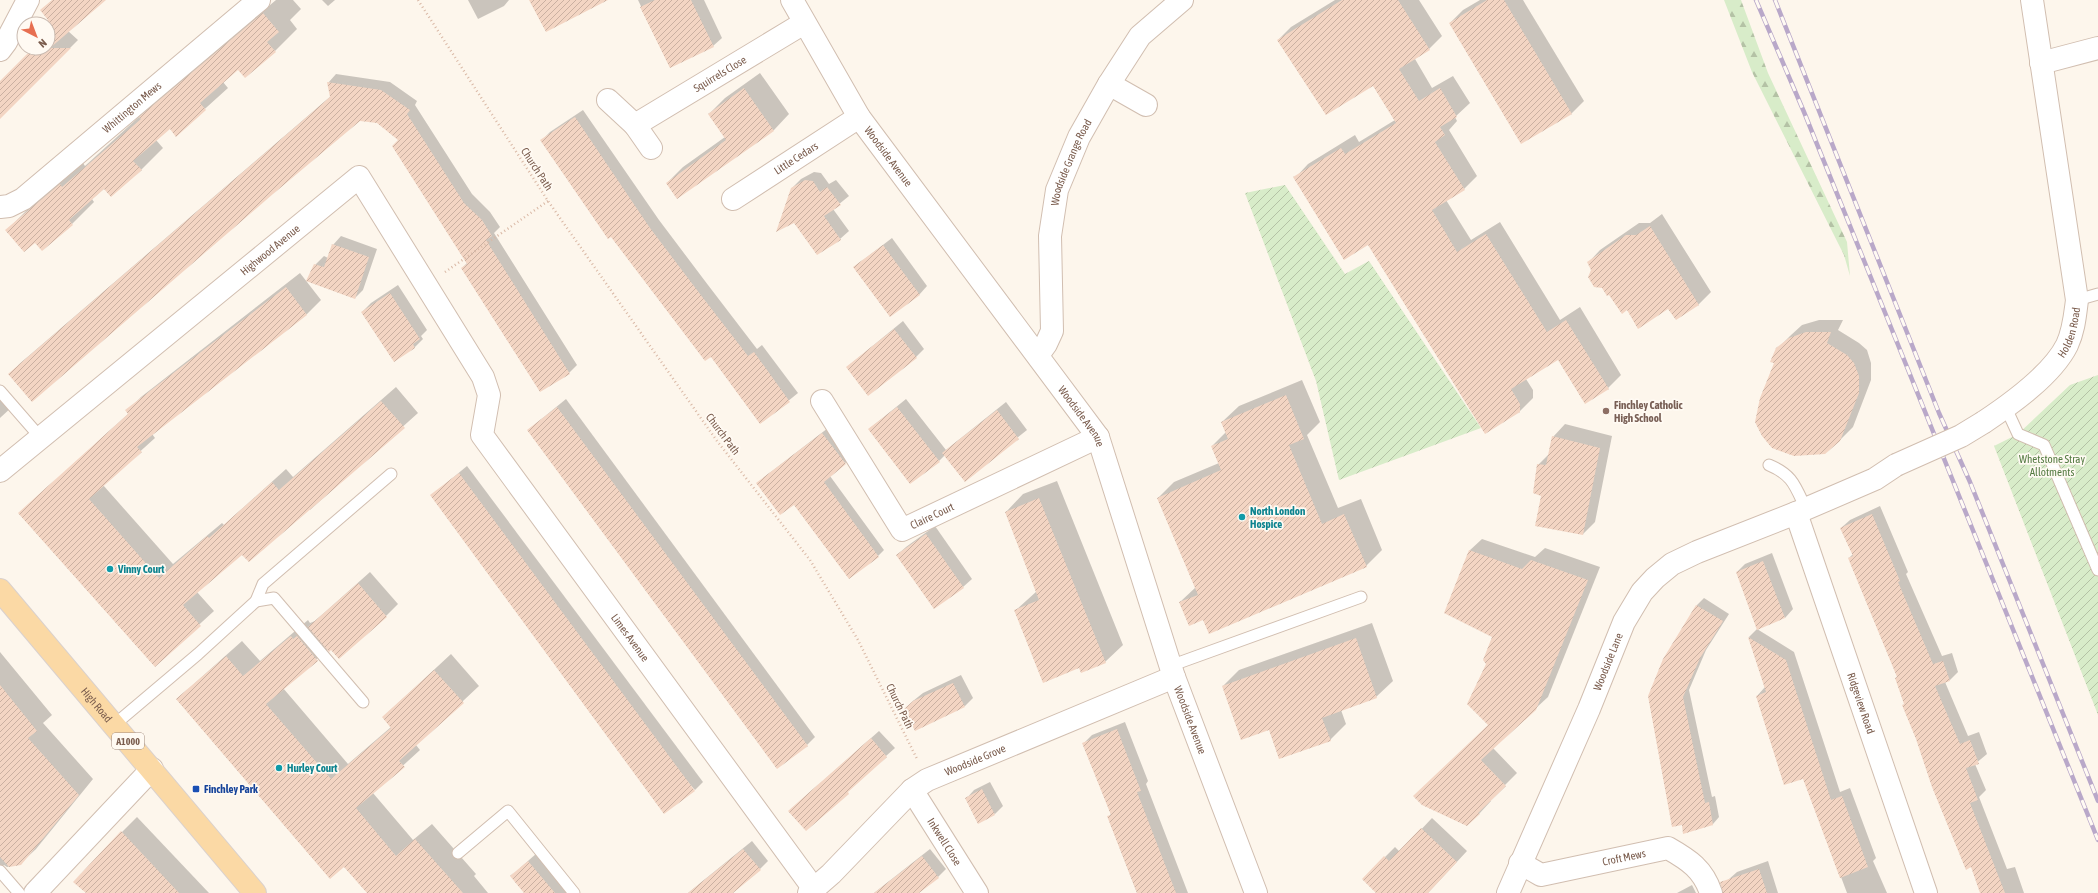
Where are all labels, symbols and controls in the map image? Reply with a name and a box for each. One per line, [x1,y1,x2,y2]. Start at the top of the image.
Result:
north arrow [16,16,56,56]
text: N [36,37,49,50]
street label: Squirrels Close [691,53,748,94]
street label: Whittington Mews [100,79,163,135]
street label: Woodside Grange Road [1049,117,1094,207]
street label: Woodside Avenue [862,124,915,189]
street label: Little Cedars [772,139,820,177]
street label: Church Path [519,145,555,193]
street label: Highwood Avenue [238,222,302,278]
street label: Holden Road [2055,307,2082,360]
street label: Woodside Avenue [1056,384,1107,448]
place label: Finchley Catholic High School [1614,399,1684,424]
marker: Finchley Catholic High School [1601,406,1611,416]
street label: Church Path [704,411,742,457]
park label: Whetstone Stray Allotments [2019,453,2085,478]
street label: Claire Court [908,500,956,531]
place label: North London Hospice [1250,505,1305,530]
marker: North London Hospice [1237,512,1247,522]
place label: Vinny Court [117,563,165,575]
marker: Vinny Court [105,564,115,574]
street label: Limes Avenue [609,612,651,664]
street label: Woodside Lane [1591,631,1625,692]
street label: Ridgeview Road [1845,671,1877,735]
street label: Church Path [884,682,916,730]
street label: Woodside Avenue [1172,684,1209,756]
street label: High Road [79,685,115,725]
road number: A1000 [112,733,144,749]
street label: Woodside Grove [943,742,1007,778]
place label: Hurley Court [287,762,338,774]
marker: Hurley Court [274,763,284,773]
place label: Finchley Park [204,783,258,795]
marker: Finchley Park [191,784,201,794]
street label: Inkwell Close [925,816,964,867]
street label: Croft Mews [1601,847,1647,868]

